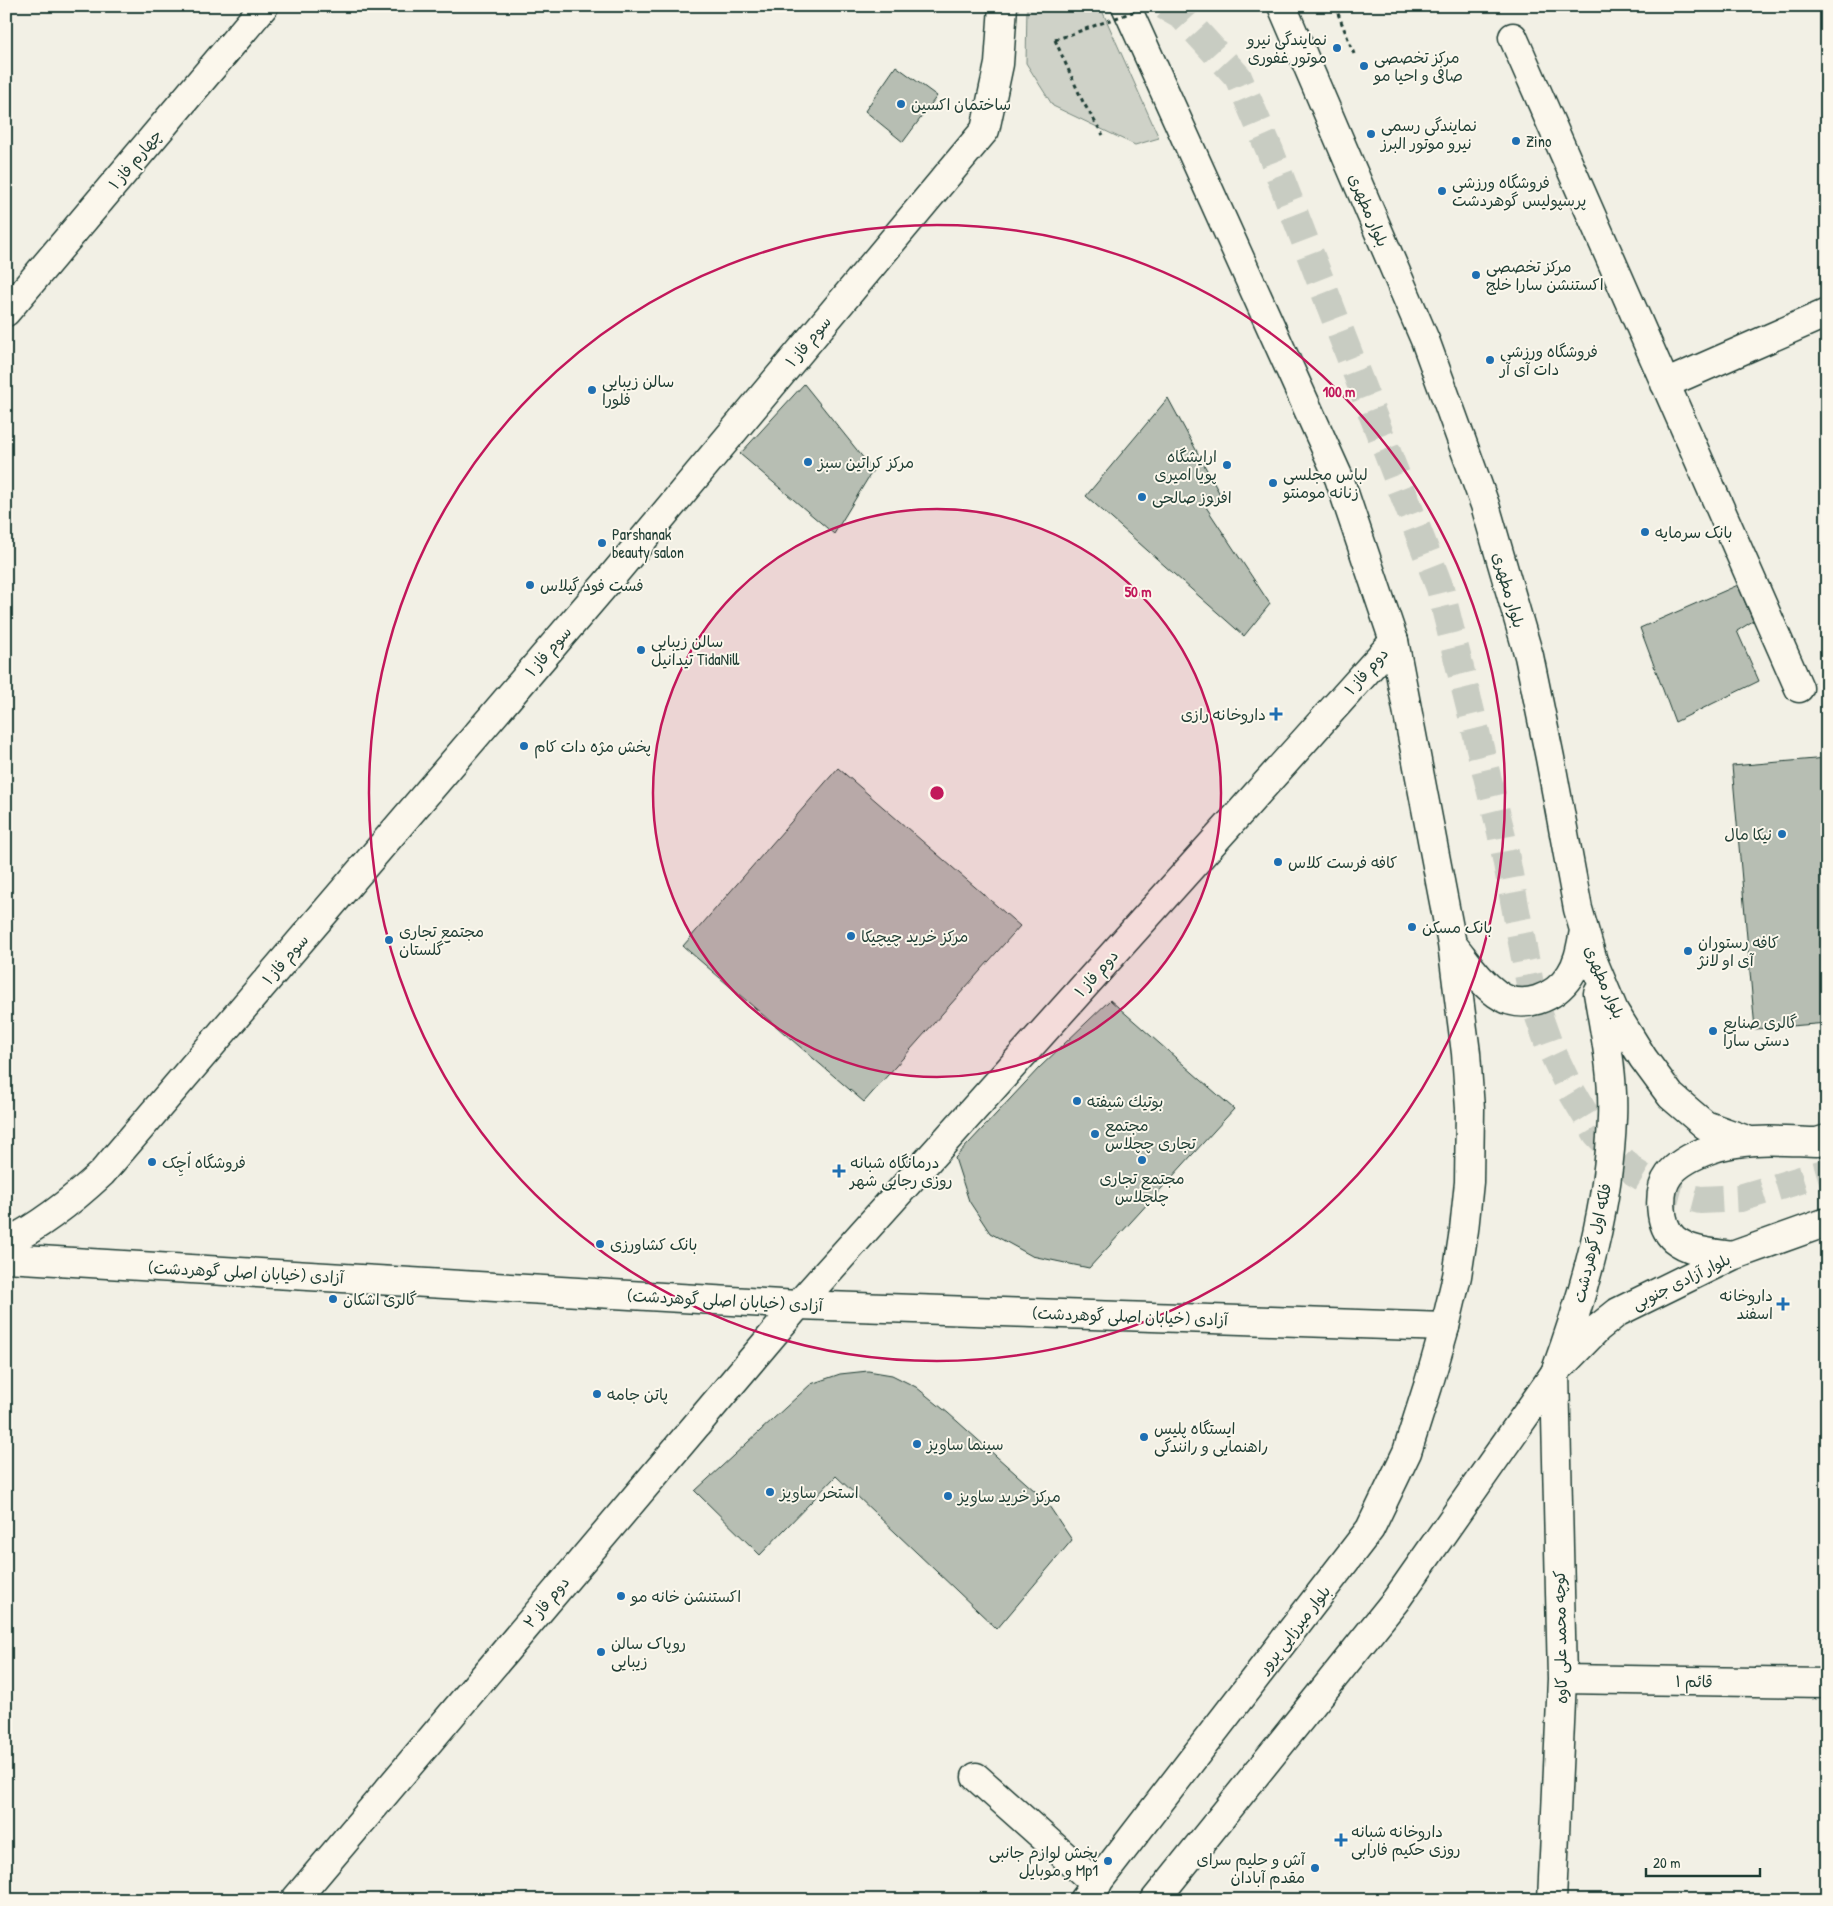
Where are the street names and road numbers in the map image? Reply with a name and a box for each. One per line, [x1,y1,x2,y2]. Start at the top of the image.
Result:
street label: چهارم فاز ۱ [103,124,168,195]
street label: بلوار مطهری [1344,170,1394,250]
street label: سوم فاز ۱ [780,311,837,373]
street label: بلوار مطهری [1488,550,1530,630]
street label: سوم فاز ۱ [520,621,578,682]
street label: دوم فاز ۱ [1339,643,1394,701]
street label: سوم فاز ۱ [257,929,315,990]
street label: بلوار مطهری [1580,942,1630,1022]
street label: دوم فاز ۱ [1069,945,1124,1003]
street label: فلکه اول گوهردشت [1568,1181,1616,1305]
street label: بلوار آزادی جنوبی [1628,1248,1734,1314]
street label: آزادی (خیابان اصلی گوهردشت) [148,1256,345,1288]
street label: آزادی (خیابان اصلی گوهردشت) [627,1284,824,1316]
street label: آزادی (خیابان اصلی گوهردشت) [1032,1302,1229,1330]
street label: کوچه محمد علی کاوه [1548,1570,1572,1704]
street label: دوم فاز ۲ [518,1571,576,1634]
street label: بلوار میرزایی پرور [1252,1581,1335,1679]
street label: قائم ۱ [1675,1670,1713,1694]

